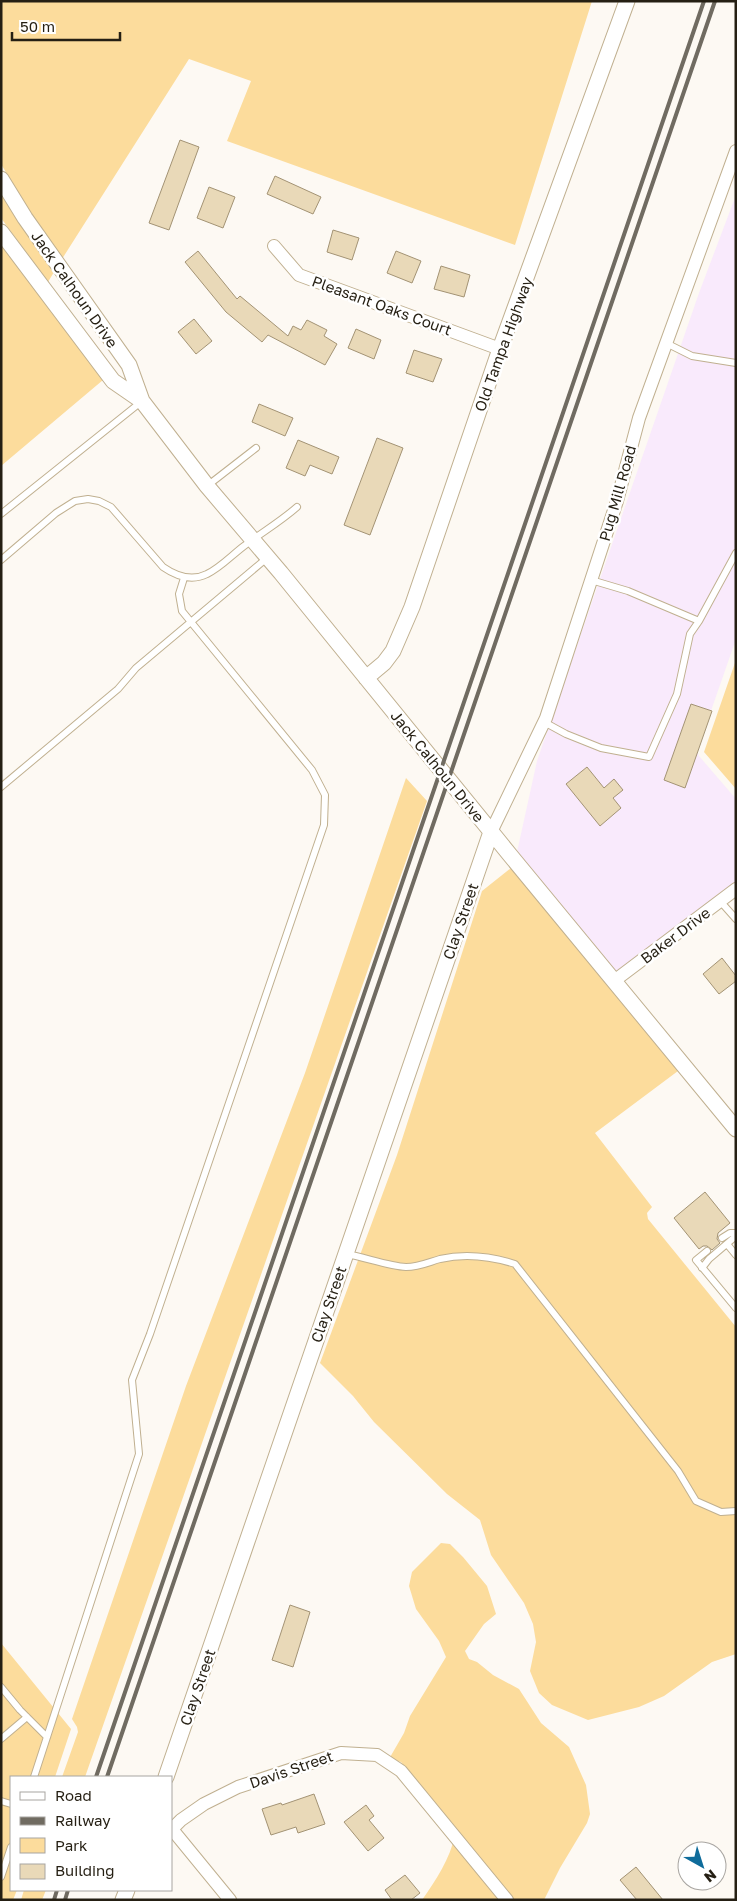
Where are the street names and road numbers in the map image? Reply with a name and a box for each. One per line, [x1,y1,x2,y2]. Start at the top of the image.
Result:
street label: Jack Calhoun Drive [28,227,122,351]
street label: Pleasant Oaks Court [310,271,454,339]
street label: Old Tampa Highway [470,274,536,414]
street label: Pug Mill Road [595,443,639,543]
street label: Jack Calhoun Drive [388,707,489,826]
street label: Clay Street [439,880,481,962]
street label: Baker Drive [637,903,713,967]
street label: Clay Street [307,1263,349,1345]
street label: Clay Street [176,1646,218,1728]
street label: Davis Street [247,1746,335,1792]

